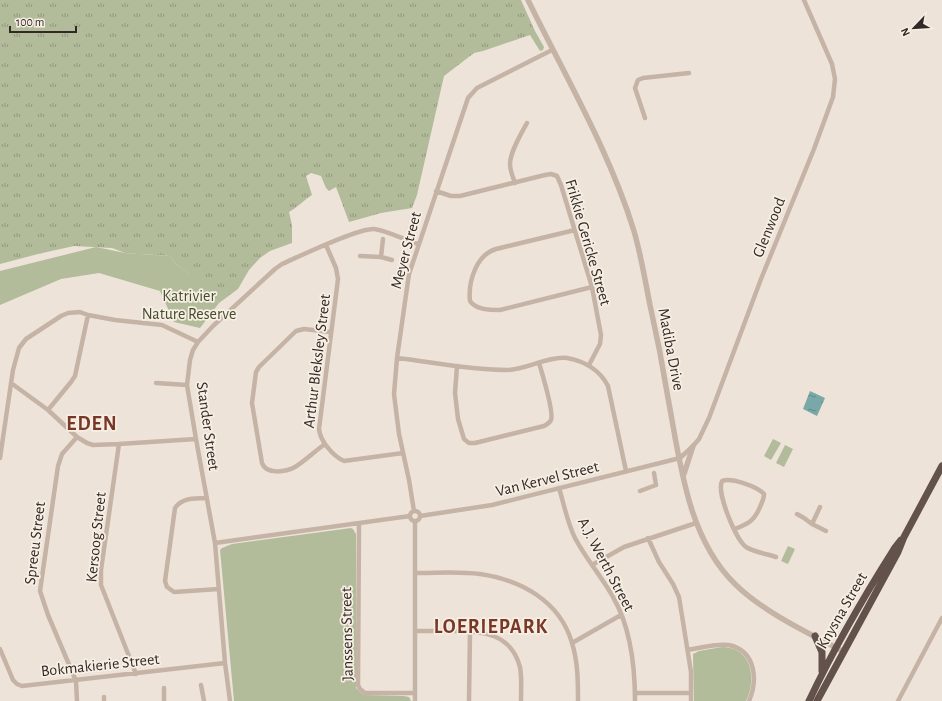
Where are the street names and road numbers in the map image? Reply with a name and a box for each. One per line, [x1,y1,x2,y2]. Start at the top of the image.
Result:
street label: Frikkie Gericke Street [562,177,614,307]
street label: Glenwood [750,195,788,260]
street label: Meyer Street [388,210,425,291]
street label: Arthur Bleksley Street [301,293,334,429]
street label: Madiba Drive [655,307,687,392]
street label: Stander Street [194,381,222,471]
street label: Van Kervel Street [494,458,600,500]
street label: Kersoog Street [83,491,109,583]
street label: Spreeu Street [22,501,48,586]
street label: A.J. Werth Street [575,515,637,614]
street label: Knysna Street [814,570,871,652]
street label: Janssens Street [338,587,356,681]
street label: Bokmakierie Street [40,651,160,679]

